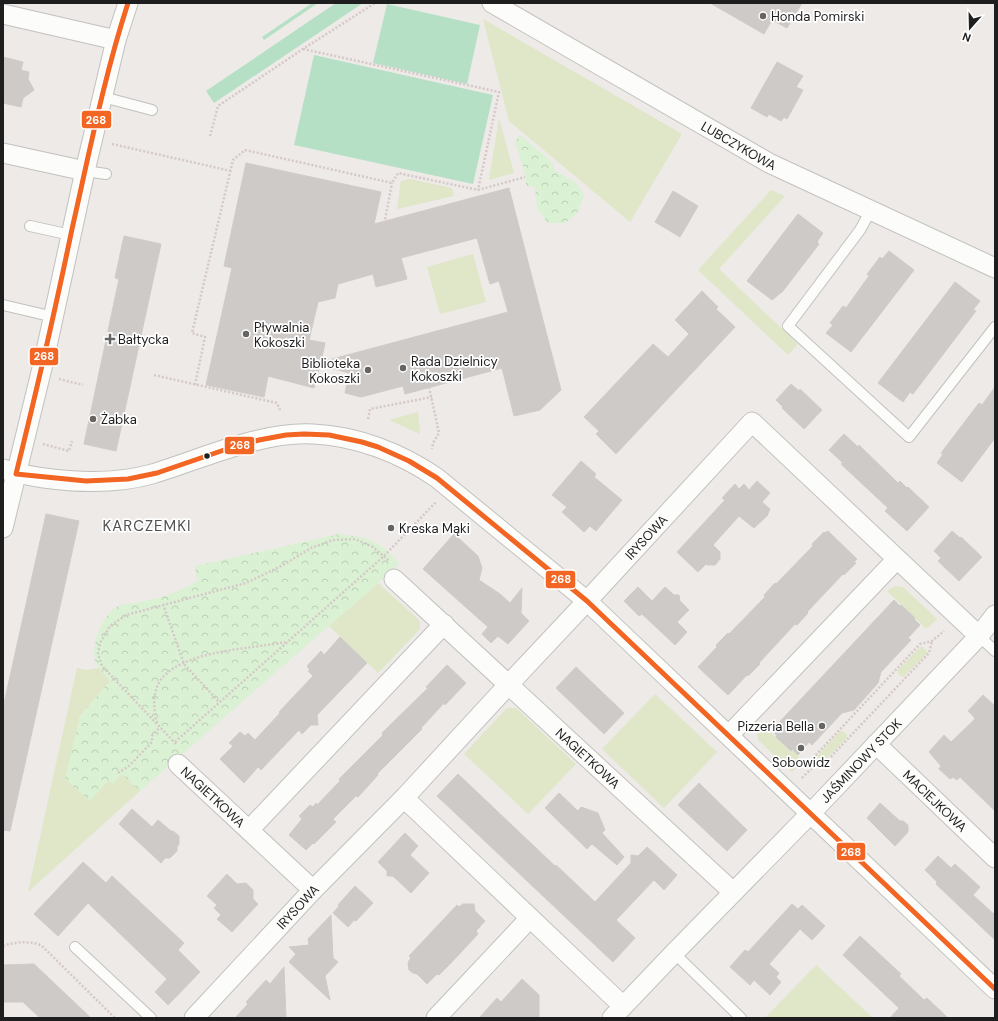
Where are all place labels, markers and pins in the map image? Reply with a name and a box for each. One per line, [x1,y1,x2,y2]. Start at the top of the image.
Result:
place label: Honda Pomirski [771,8,864,25]
marker: Honda Pomirski [758,11,768,21]
place label: Pływalnia Kokoszki [254,319,309,351]
marker: Pływalnia Kokoszki [241,329,251,339]
place label: Bałtycka [118,331,169,348]
marker: Bałtycka [105,334,115,344]
place label: Rada Dzielnicy Kokoszki [411,353,498,385]
place label: Biblioteka Kokoszki [302,355,360,387]
marker: Rada Dzielnicy Kokoszki [398,363,408,373]
marker: Biblioteka Kokoszki [363,365,373,375]
place label: Żabka [101,411,137,428]
marker: Żabka [88,414,98,424]
unlabelled marker [202,451,212,461]
place label: Kreska Mąki [399,520,470,537]
marker: Kreska Mąki [386,523,396,533]
place label: Pizzeria Bella [737,718,814,735]
marker: Pizzeria Bella [817,721,827,731]
marker: Sobowidz [796,743,806,753]
place label: Sobowidz [772,754,830,771]

